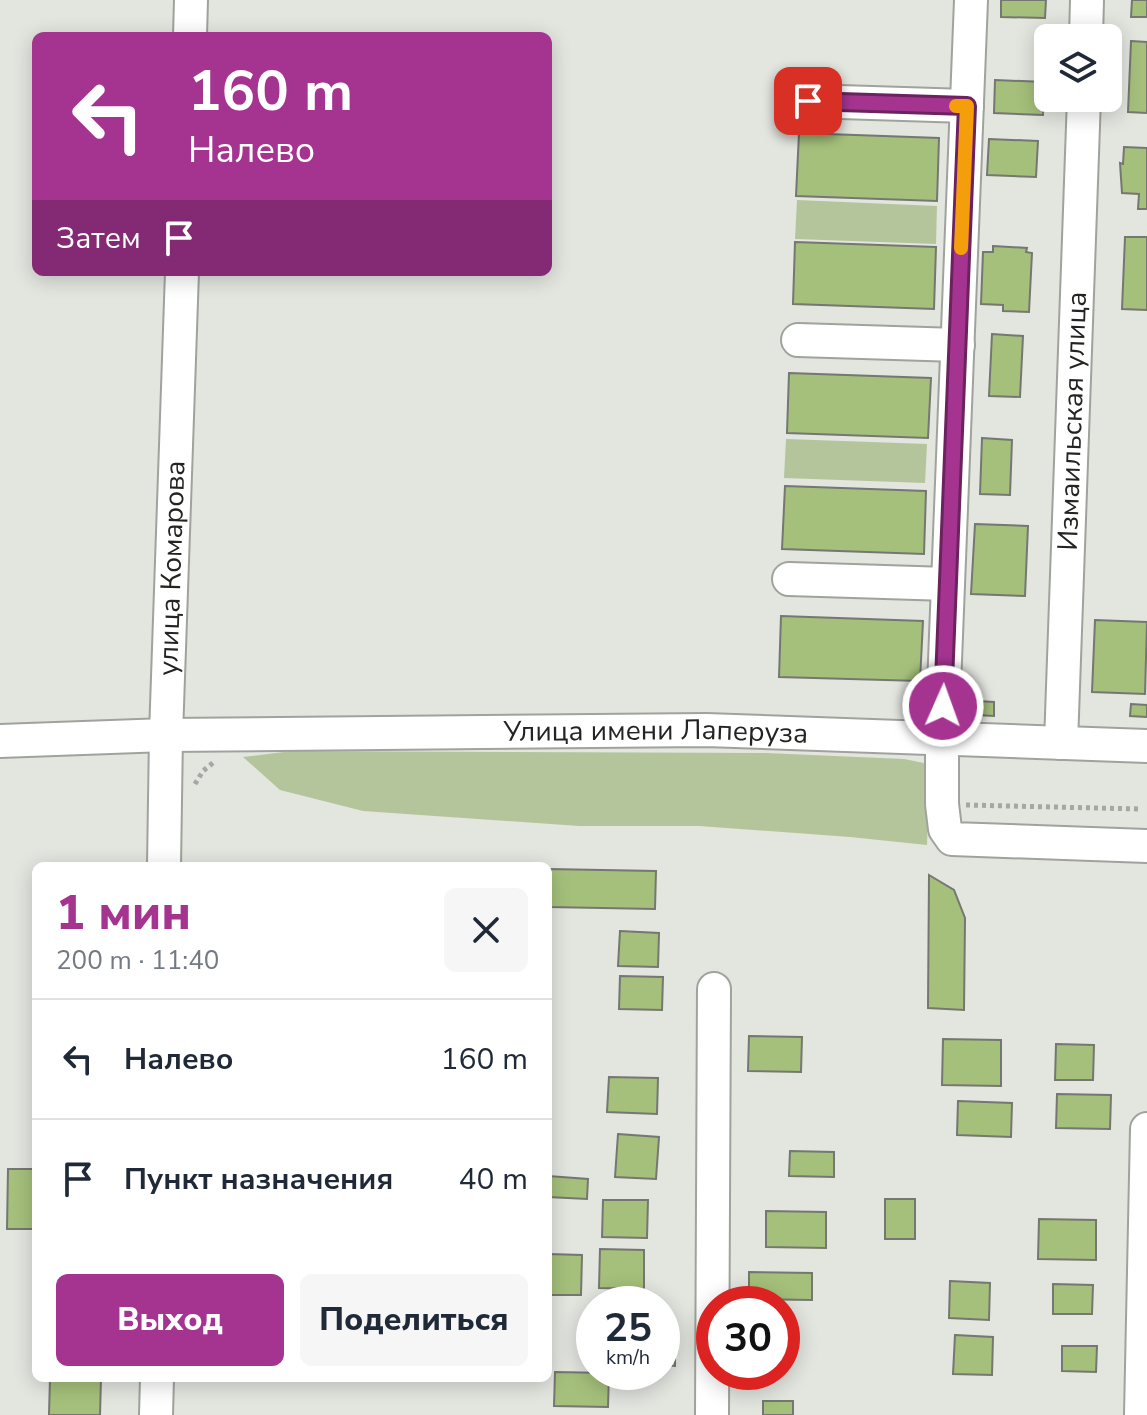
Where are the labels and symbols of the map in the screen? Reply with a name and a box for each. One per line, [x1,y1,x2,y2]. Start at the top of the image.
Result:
pin [774,67,842,135]
street label: Измаильская улица [1049,291,1096,551]
street label: улица Комарова [149,460,194,676]
position arrow [901,664,985,748]
street label: Улица имени Лаперуза [502,711,809,753]
speed limit sign: 30 [696,1286,800,1390]

